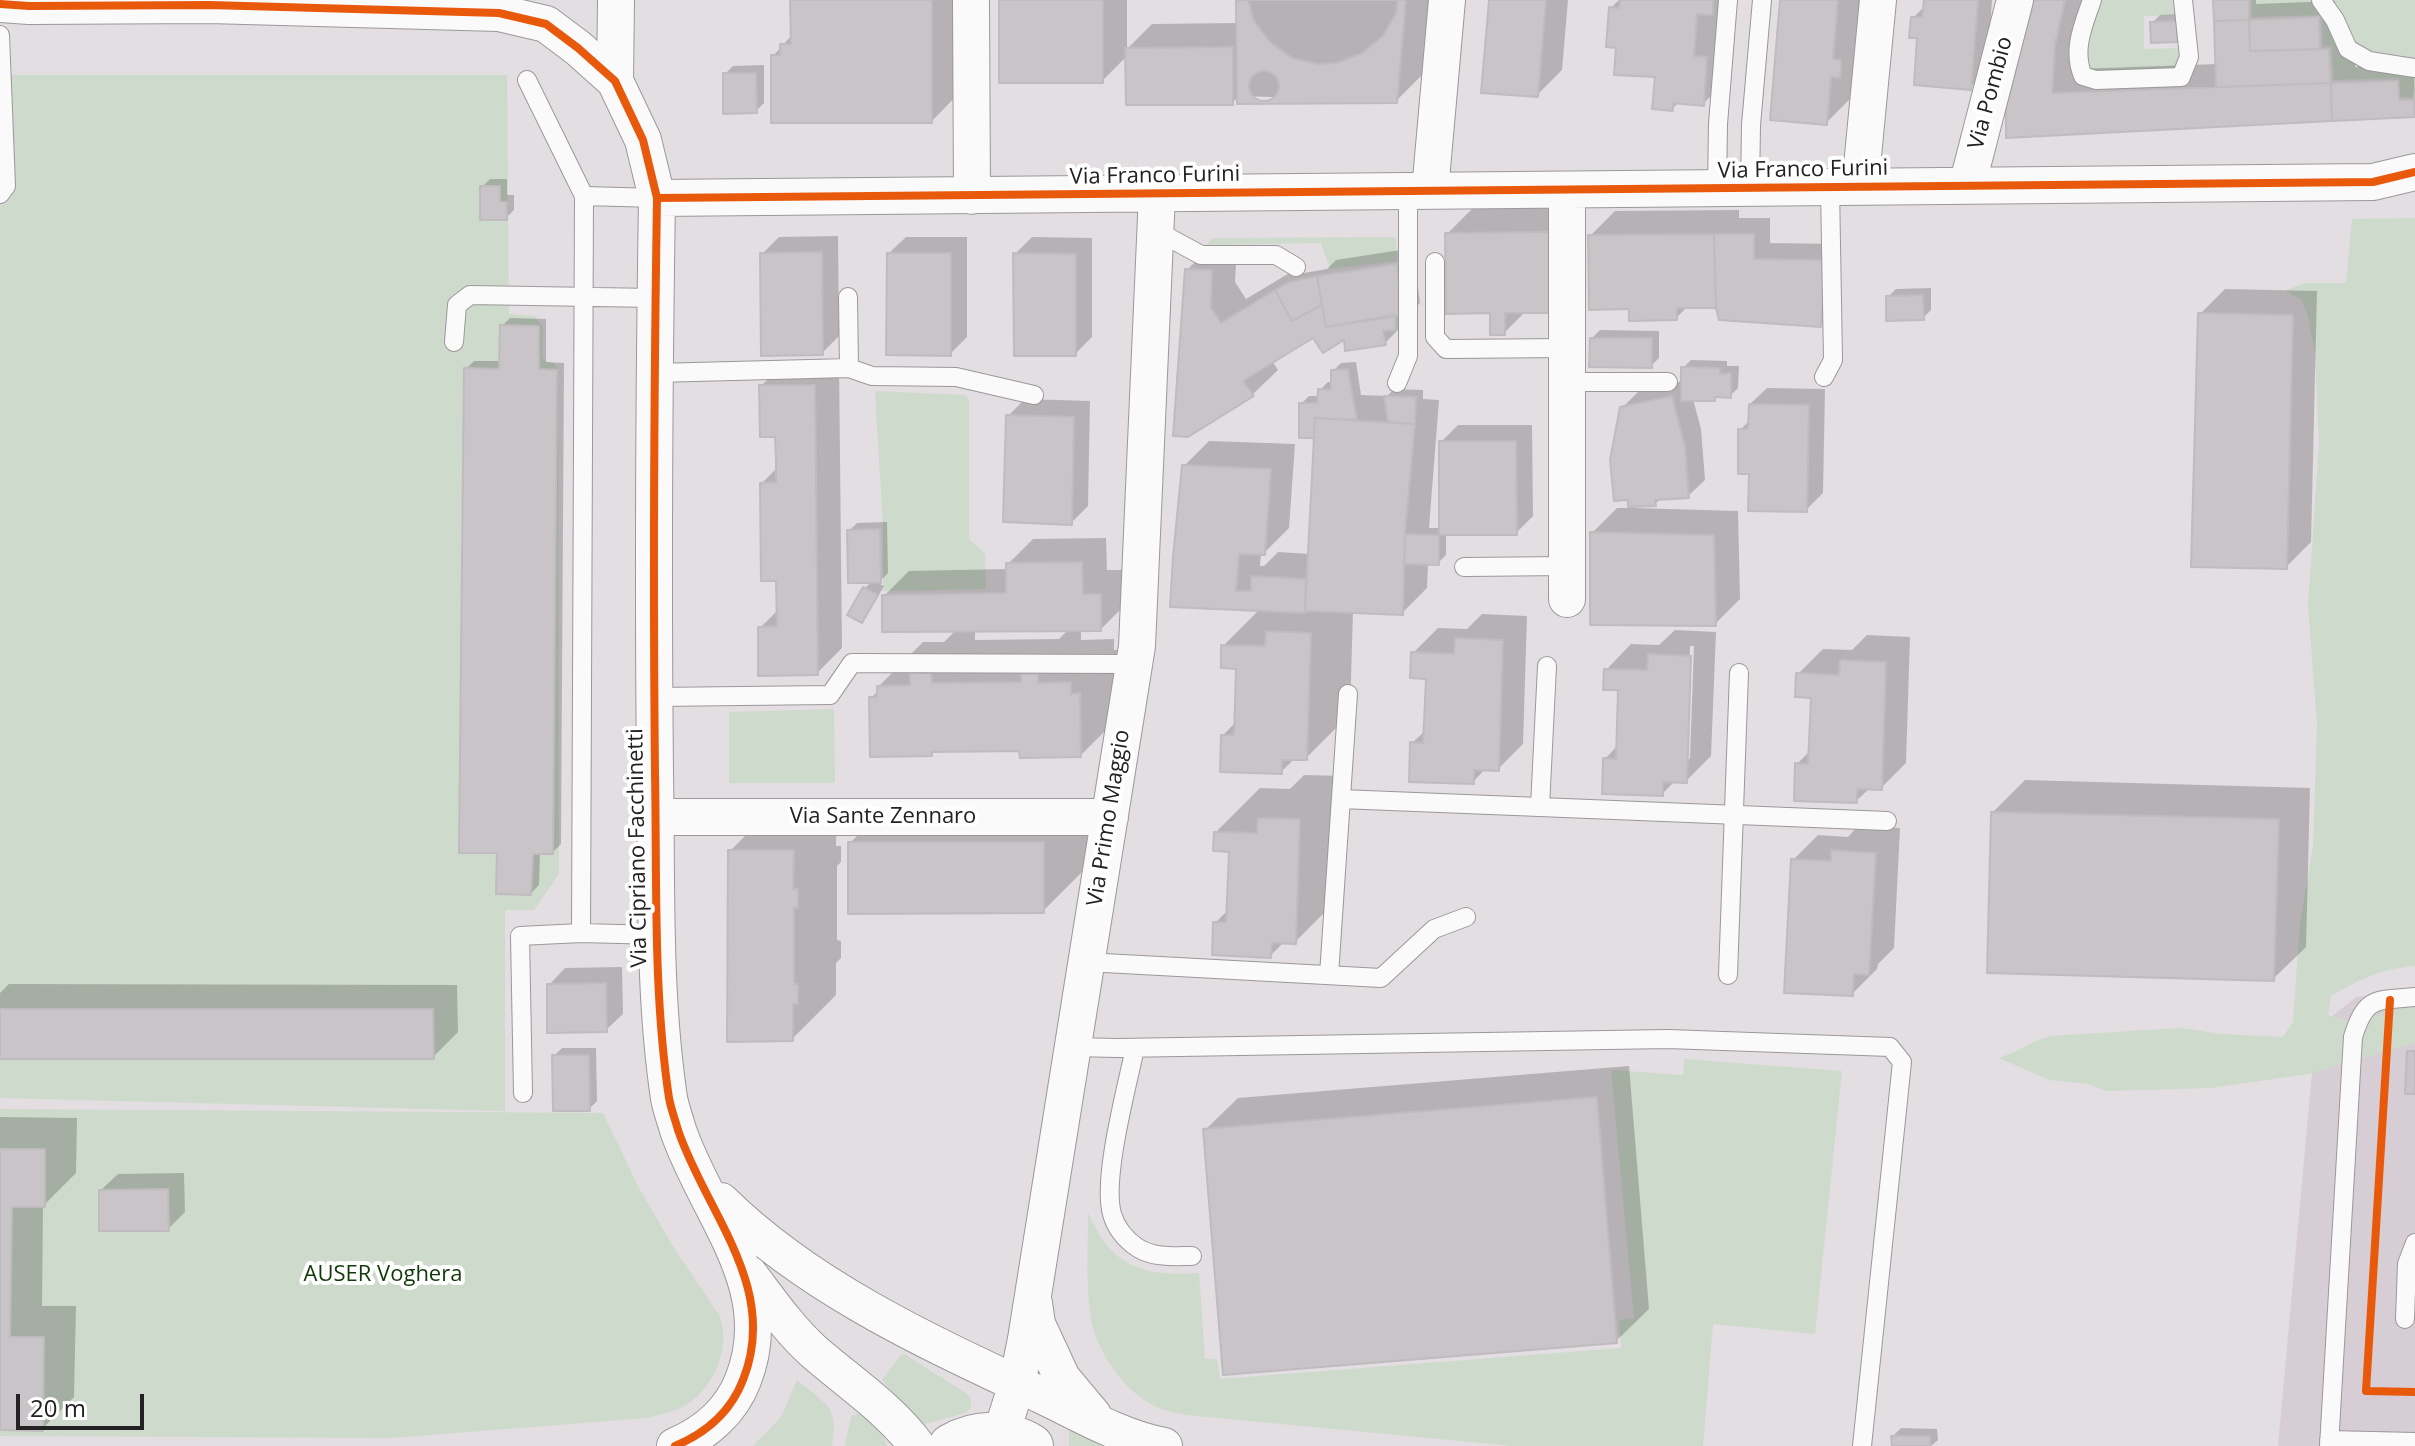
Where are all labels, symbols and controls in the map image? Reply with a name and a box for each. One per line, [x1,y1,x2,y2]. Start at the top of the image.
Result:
street label: Via Pombio [1963,34,2019,152]
street label: Via Franco Furini [1717,155,1889,185]
street label: Via Franco Furini [1069,161,1241,191]
street label: Via Cipriano Facchinetti [623,728,653,968]
street label: Via Primo Maggio [1082,728,1136,908]
street label: Via Sante Zennaro [790,804,976,830]
park label: AUSER Voghera [304,1262,462,1288]
scale bar [20,1378,148,1428]
text: 20 m [30,1391,86,1424]

